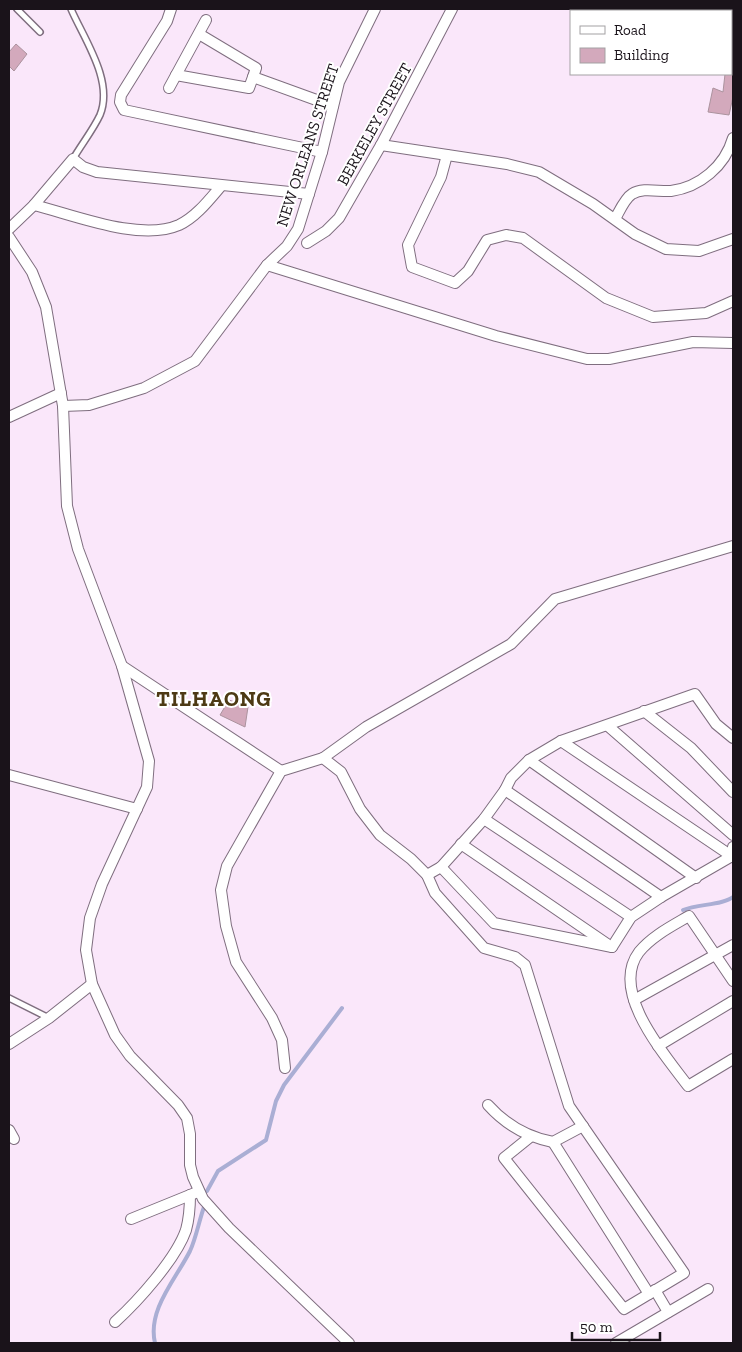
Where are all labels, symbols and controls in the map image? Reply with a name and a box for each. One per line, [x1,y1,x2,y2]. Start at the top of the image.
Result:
legend [570,10,732,75]
text: Road [614,21,647,39]
text: Building [614,46,669,64]
street label: BERKELEY STREET [333,60,416,189]
street label: NEW ORLEANS STREET [272,61,343,229]
district label: TILHAONG [156,686,272,711]
scale bar [572,1310,660,1342]
text: 50 m [580,1318,613,1336]

